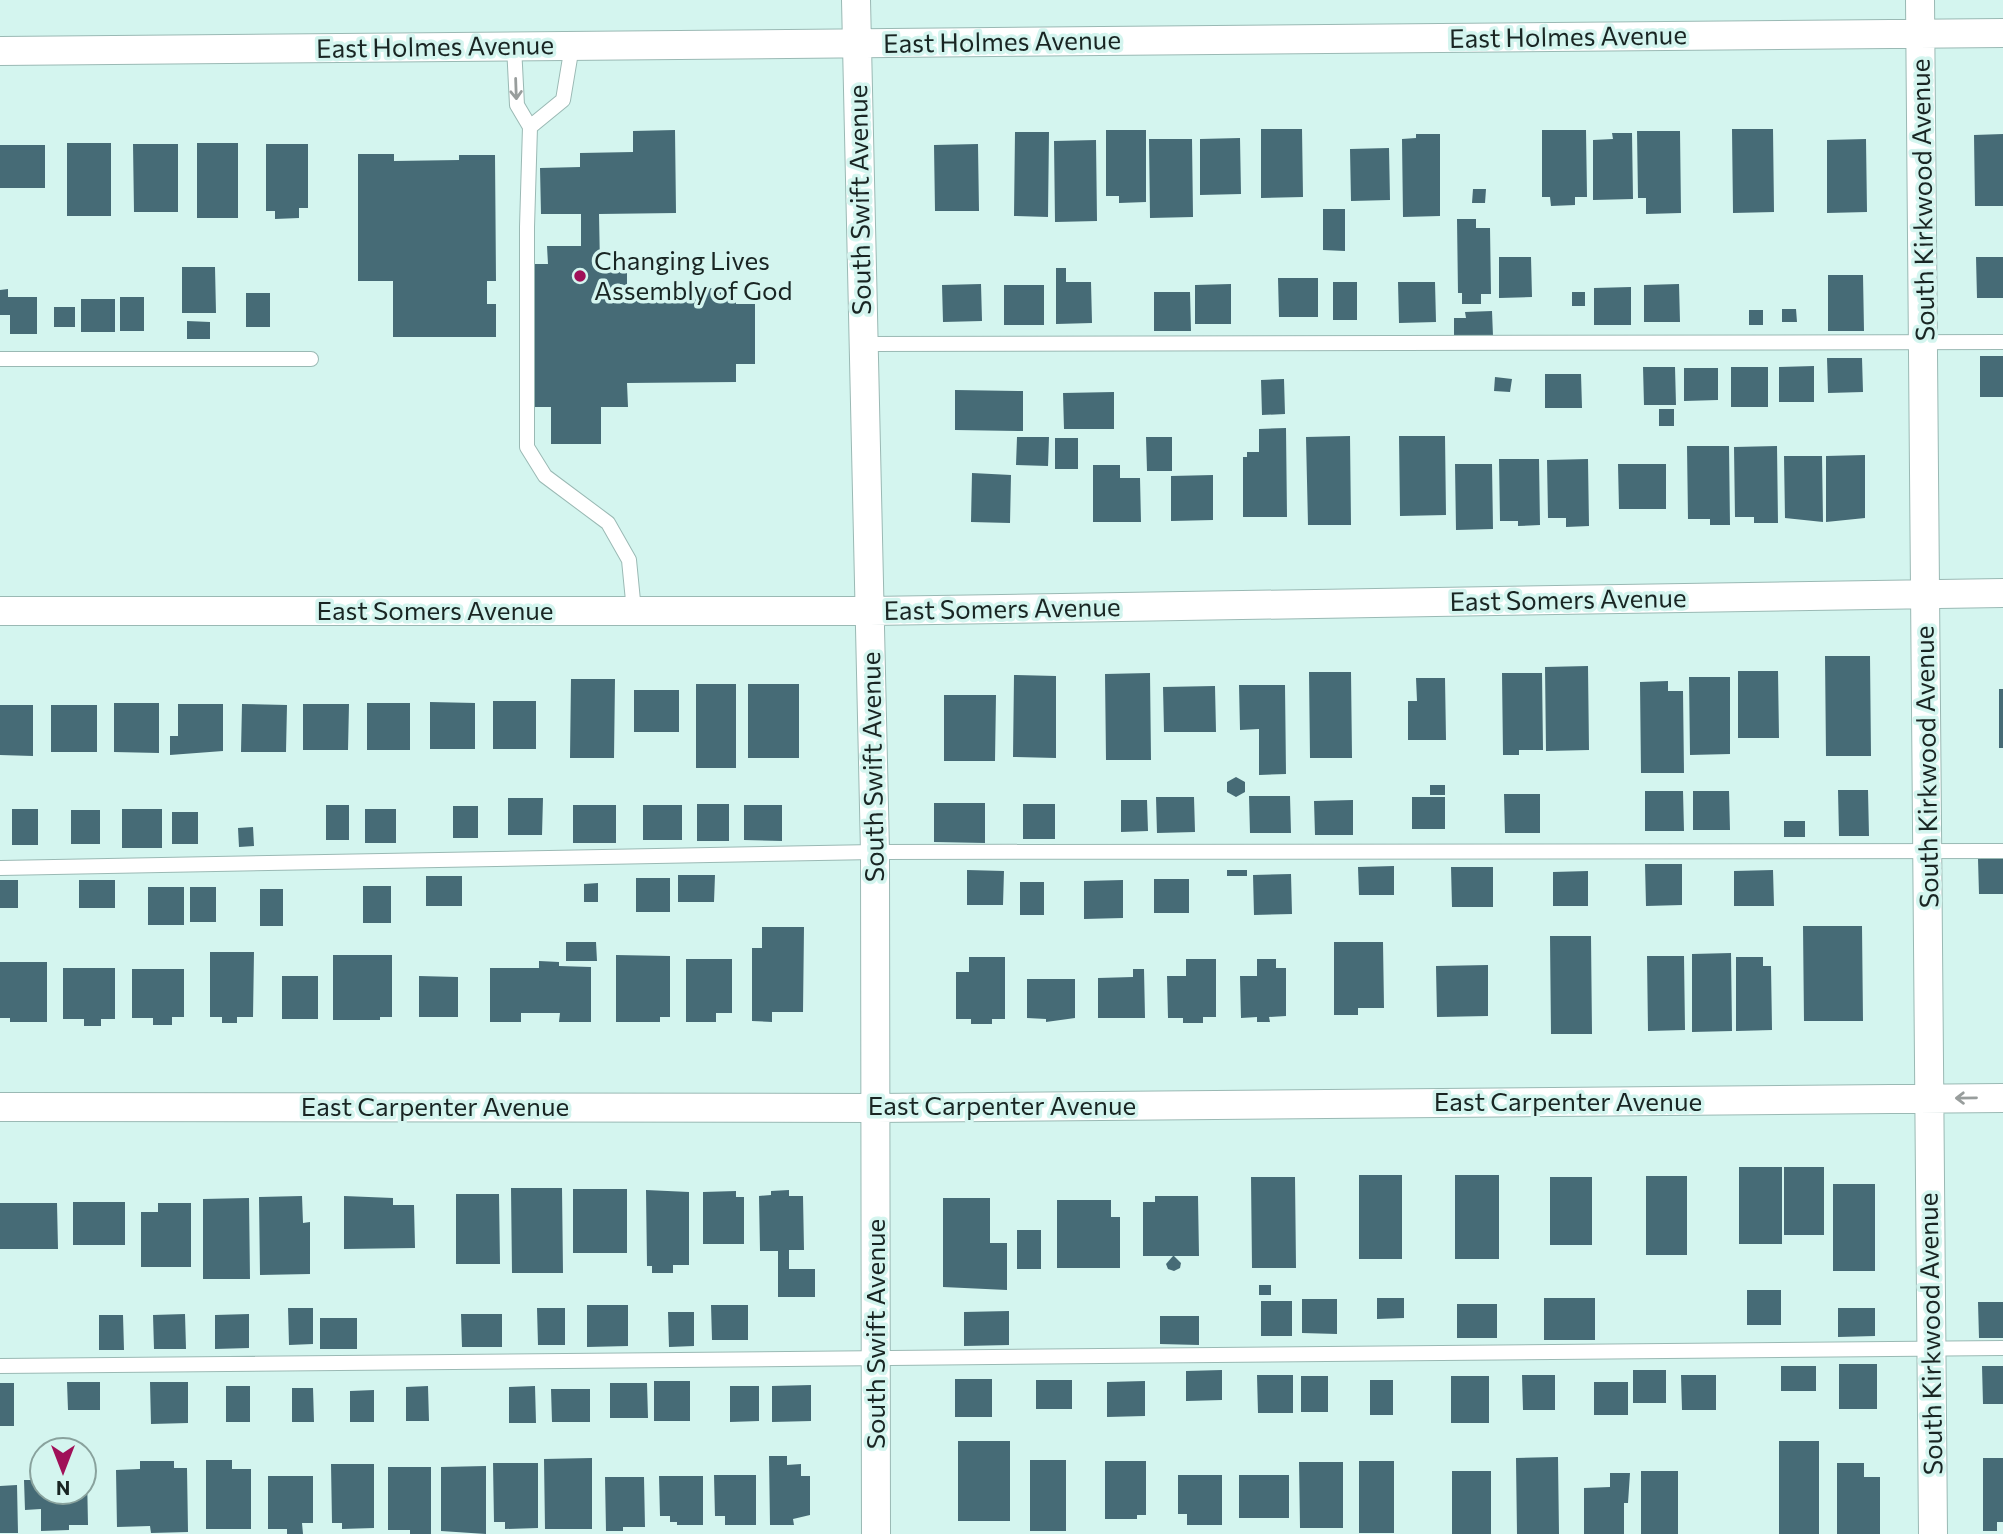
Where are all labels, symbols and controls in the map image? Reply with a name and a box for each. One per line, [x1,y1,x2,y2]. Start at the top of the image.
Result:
street label: East Holmes Avenue [1449,18,1687,53]
street label: East Holmes Avenue [883,23,1121,58]
street label: East Holmes Avenue [316,28,554,63]
street label: South Kirkwood Avenue [1904,59,1939,342]
one-way arrow [509,77,522,100]
street label: South Swift Avenue [841,84,876,316]
place label: Changing Lives Assembly of God [594,244,793,305]
marker: Changing Lives Assembly of God [572,268,588,284]
street label: East Somers Avenue [1449,581,1687,616]
street label: East Somers Avenue [883,590,1121,625]
street label: East Somers Avenue [316,594,554,625]
street label: South Kirkwood Avenue [1908,626,1943,909]
street label: South Swift Avenue [854,651,889,883]
street label: East Carpenter Avenue [1434,1085,1702,1116]
street label: East Carpenter Avenue [868,1089,1136,1120]
street label: East Carpenter Avenue [301,1090,569,1121]
one-way arrow [1955,1091,1978,1105]
street label: South Kirkwood Avenue [1912,1193,1947,1476]
street label: South Swift Avenue [859,1219,890,1449]
north arrow [28,1436,98,1506]
text: N [56,1477,70,1500]

